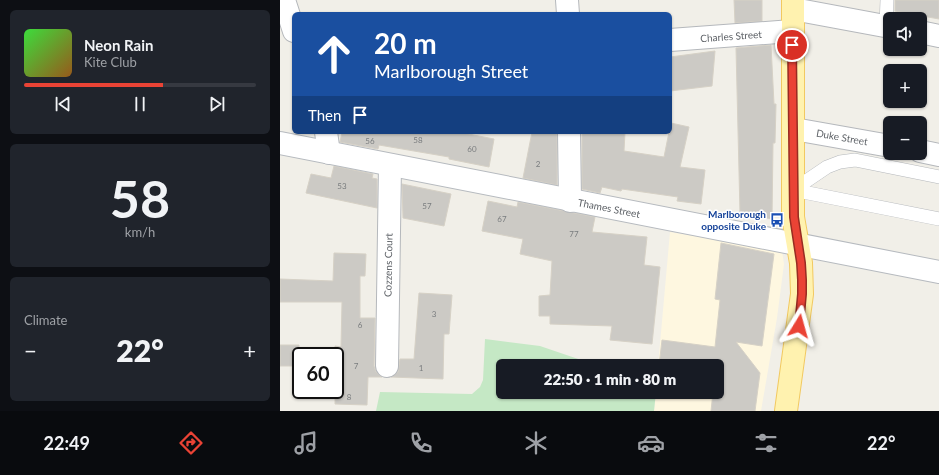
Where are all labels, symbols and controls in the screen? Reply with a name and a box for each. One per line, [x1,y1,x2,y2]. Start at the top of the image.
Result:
map controls [883,12,927,160]
button: sound [883,12,927,56]
text: 20 m [374,26,437,60]
icon: ahead [308,28,360,80]
street label: Charles Street [700,28,763,44]
pin [775,28,809,62]
icon: arrive [781,34,803,56]
text: Neon Rain [84,36,153,54]
text: Kite Club [84,54,137,70]
text: Marlborough Street [374,60,528,82]
button: + [883,64,927,108]
icon: previous [52,93,74,115]
icon: pause [129,93,151,115]
icon: next [206,93,228,115]
icon: arrive [349,104,371,126]
text: Then [308,106,341,124]
button: − [883,116,927,160]
street label: Duke Street [815,127,869,148]
house number: 58 [413,135,423,145]
house number: 56 [365,136,375,146]
house number: 60 [467,144,477,154]
house number: 2 [536,159,541,169]
text: 58 [110,167,170,229]
house number: 53 [337,181,347,191]
street label: Thames Street [577,196,642,220]
house number: 57 [422,201,432,211]
place label: Marlborough opposite Duke [701,208,767,232]
bus stop icon: Marlborough opposite Duke [769,212,785,228]
house number: 67 [497,214,507,224]
text: km/h [125,224,155,240]
house number: 77 [569,229,579,239]
street label: Cozzens Court [381,233,395,297]
position arrow [778,305,820,347]
house number: 3 [432,309,437,319]
text: Climate [24,312,67,328]
house number: 6 [358,320,363,330]
text: 22° [116,332,164,368]
text: − [24,337,37,364]
text: + [243,337,256,364]
speed limit sign: 60 [292,347,344,399]
house number: 7 [354,361,359,371]
house number: 1 [419,363,424,373]
text: 22:50 · 1 min · 80 m [544,370,676,388]
house number: 8 [347,392,352,402]
icon: directions [177,429,205,457]
icon: music [292,429,320,457]
icon: phone [407,429,435,457]
icon: climate [522,429,550,457]
icon: car [637,429,665,457]
icon: filters [752,429,780,457]
text: 22:49 [44,432,90,454]
text: 22° [867,432,895,454]

